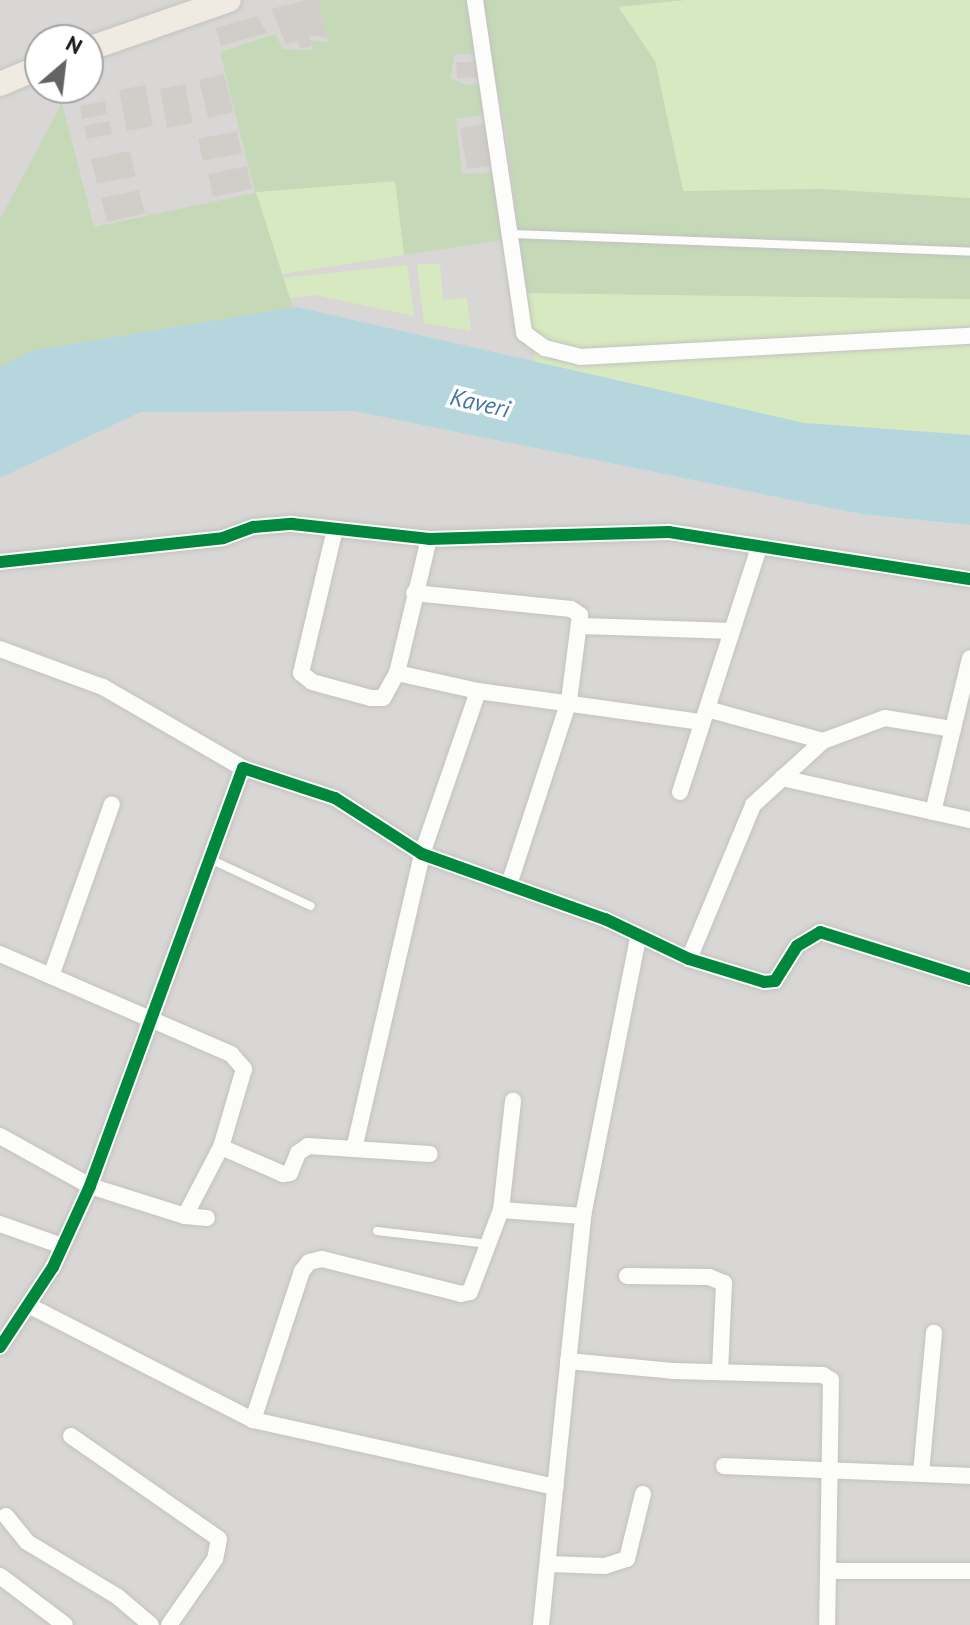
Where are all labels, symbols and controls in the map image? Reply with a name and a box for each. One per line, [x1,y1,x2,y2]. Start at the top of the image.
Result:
north arrow [24,24,104,104]
text: N [61,29,87,60]
water label: Kaveri [447,382,513,424]

